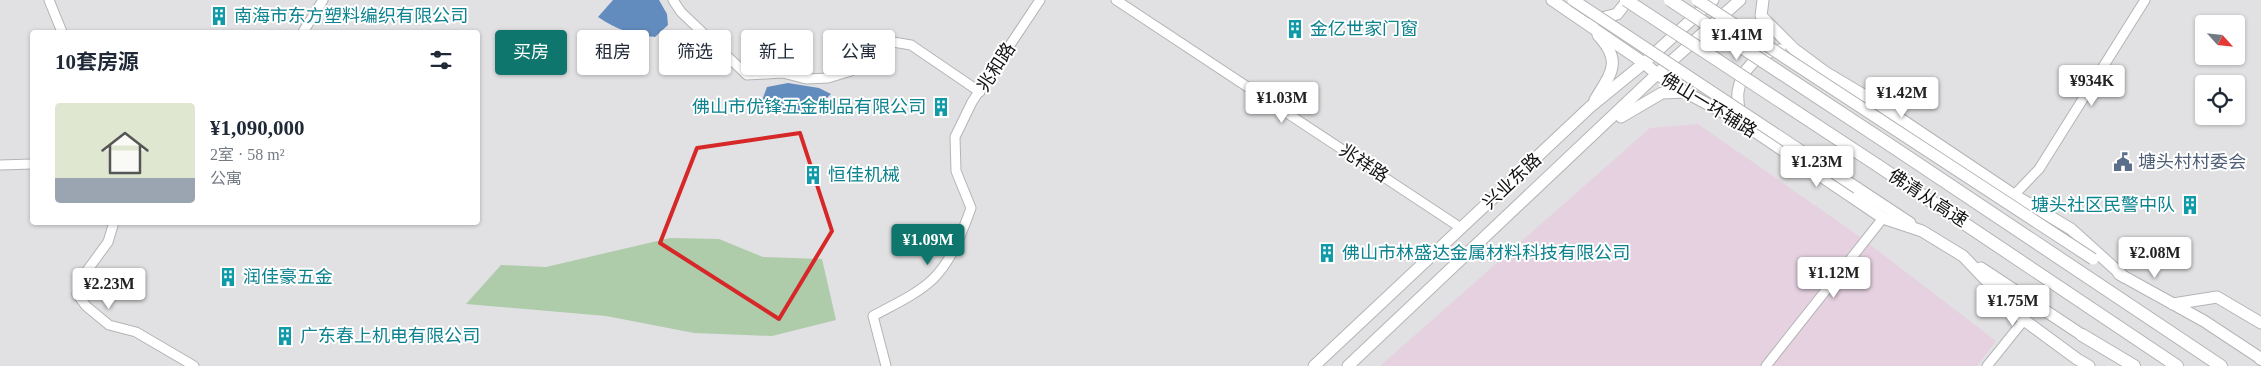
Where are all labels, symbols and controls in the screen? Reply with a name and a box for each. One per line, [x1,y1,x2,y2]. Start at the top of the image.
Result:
building icon: 南海市东方塑料编织有限公司 [208,5,230,27]
place label: 南海市东方塑料编织有限公司 [234,6,468,26]
north arrow [2195,15,2245,65]
map controls [2195,15,2245,125]
building icon: 金亿世家门窗 [1284,18,1306,40]
pin: ¥1.41M [1696,18,1778,61]
place label: 金亿世家门窗 [1310,19,1418,39]
text: ¥1.41M [1711,26,1763,43]
chip: 买房 [495,30,567,75]
chip: 租房 [577,30,649,75]
chip: 筛选 [659,30,731,75]
chip: 新上 [741,30,813,75]
chip: 公寓 [823,30,895,75]
street label: 兆和路 [973,39,1019,95]
icon: filters [427,46,455,74]
text: 10套房源 [55,50,139,74]
pin: ¥934K [2057,64,2127,107]
street label: 佛山一环辅路 [1658,69,1760,141]
text: ¥934K [2070,72,2114,89]
button: locate [2195,75,2245,125]
pin: ¥1.42M [1861,76,1943,119]
pin: ¥1.03M [1241,82,1323,124]
text: ¥1.42M [1876,84,1928,101]
text: ¥1.03M [1256,89,1308,106]
building icon: 佛山市优锋五金制品有限公司 [930,96,952,118]
place label: 佛山市优锋五金制品有限公司 [692,97,926,117]
text: ¥1,090,000 [210,116,305,140]
icon: home [95,123,155,183]
street label: 兆祥路 [1336,140,1392,186]
text: 2室 · 58 m² [210,146,285,163]
pin: ¥1.23M [1776,146,1858,188]
street label: 兴业东路 [1479,149,1545,213]
public building icon: 塘头村村委会 [2112,151,2134,173]
place label: 塘头村村委会 [2138,152,2246,172]
text: ¥1.23M [1791,153,1843,170]
building icon: 恒佳机械 [802,164,824,186]
place label: 恒佳机械 [828,165,900,185]
street label: 佛清从高速 [1885,165,1971,231]
text: 公寓 [210,170,242,187]
building icon: 塘头社区民警中队 [2179,194,2201,216]
place label: 塘头社区民警中队 [2031,195,2175,215]
pin: ¥1.09M [887,224,969,266]
text: ¥1.09M [902,231,954,248]
pin: ¥2.08M [2114,236,2196,279]
building icon: 佛山市林盛达金属材料科技有限公司 [1316,242,1338,264]
place label: 佛山市林盛达金属材料科技有限公司 [1342,243,1630,263]
text: ¥2.08M [2129,244,2181,261]
pin: ¥1.12M [1793,256,1875,299]
text: ¥1.12M [1808,264,1860,281]
building icon: 润佳豪五金 [217,266,239,288]
place label: 润佳豪五金 [243,267,333,287]
pin: ¥2.23M [68,268,150,310]
text: ¥2.23M [83,275,135,292]
pin: ¥1.75M [1972,284,2054,327]
text: ¥1.75M [1987,292,2039,309]
building icon: 广东春上机电有限公司 [274,325,296,347]
place label: 广东春上机电有限公司 [300,326,480,346]

